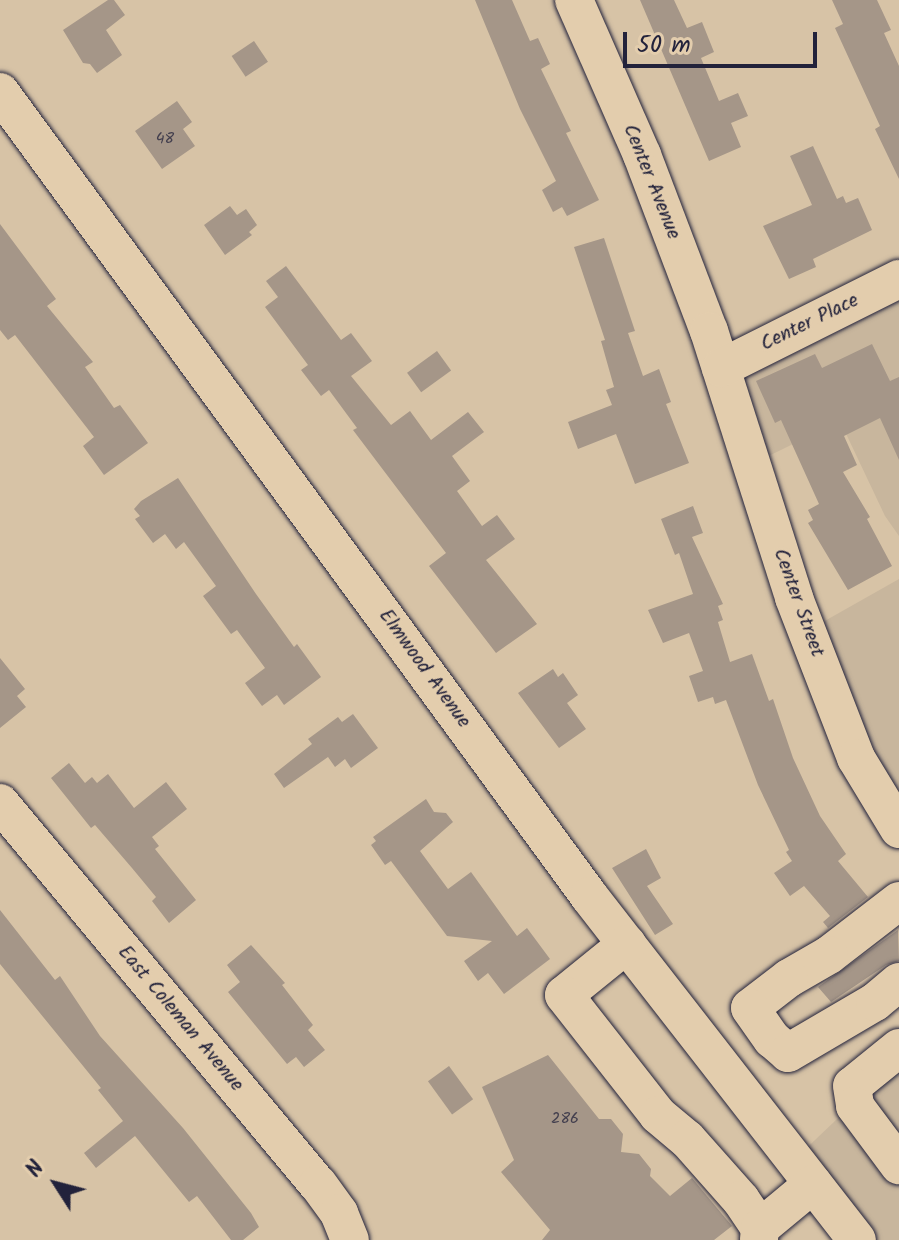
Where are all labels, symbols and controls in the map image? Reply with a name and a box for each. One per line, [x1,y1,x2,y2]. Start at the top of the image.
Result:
scale bar [627,16,821,66]
text: 50 m [637,26,691,65]
street label: Center Avenue [617,121,685,243]
house number: 48 [156,129,174,149]
street label: Center Place [757,289,863,357]
street label: Center Street [767,545,829,661]
street label: Elmwood Avenue [373,605,475,733]
street label: East Coleman Avenue [112,941,248,1097]
house number: 286 [551,1109,579,1129]
north arrow [16,1144,96,1224]
text: N [18,1154,54,1186]

